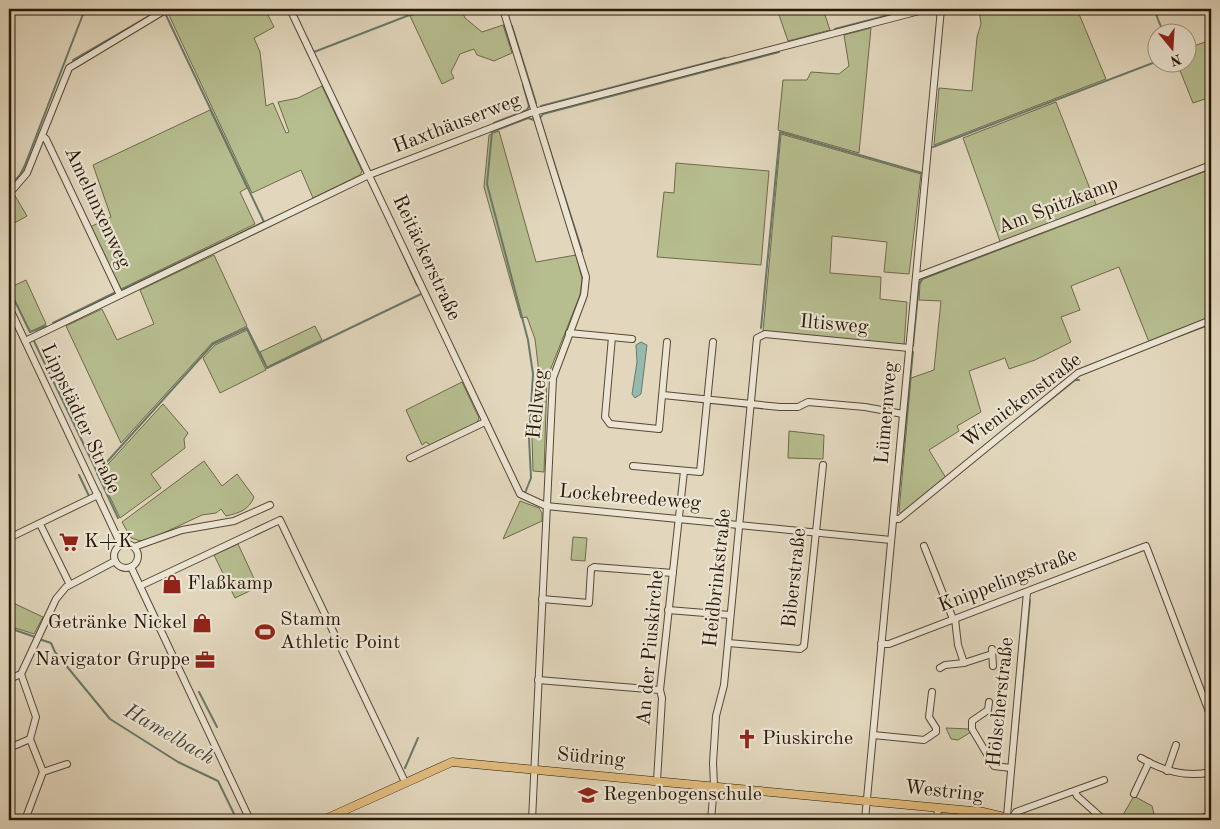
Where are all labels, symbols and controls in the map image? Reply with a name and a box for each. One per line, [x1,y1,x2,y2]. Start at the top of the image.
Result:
north arrow [1148,22,1198,72]
text: N [1168,51,1183,68]
street label: Haxthäuserweg [390,90,524,158]
street label: Amelunxenweg [60,144,134,272]
street label: Am Spitzkamp [995,174,1121,238]
street label: Reitäckerstraße [388,192,464,324]
street label: Iltisweg [799,312,869,338]
street label: Lippstädter Straße [37,341,123,497]
street label: Wienickenstraße [959,350,1085,452]
street label: Lümernweg [873,361,901,465]
street label: Hellweg [524,368,552,440]
street label: Lockebreedeweg [558,482,702,514]
street label: Heidbrinkstraße [701,508,735,648]
street label: Biberstraße [780,527,810,629]
supermarket icon: K+K [58,531,80,553]
place label: K+K [84,532,133,552]
street label: Knippelingstraße [936,545,1080,617]
street label: An der Piuskirche [634,569,668,727]
shop icon: Flaßkamp [161,573,183,595]
place label: Flaßkamp [187,574,273,594]
place label: Stamm Athletic Point [280,610,400,653]
shop icon: Getränke Nickel [191,612,213,634]
place label: Getränke Nickel [48,613,187,633]
sports icon: Stamm Athletic Point [254,621,276,643]
street label: Hölscherstraße [984,636,1018,768]
office icon: Navigator Gruppe [194,649,216,671]
place label: Navigator Gruppe [35,650,190,670]
water label: Hamelbach [119,700,218,769]
church icon: Piuskirche [736,728,758,750]
place label: Piuskirche [762,729,853,749]
street label: Südring [556,745,626,771]
street label: Westring [903,778,985,806]
school or university icon: Regenbogenschule [577,784,599,806]
place label: Regenbogenschule [603,785,762,805]

